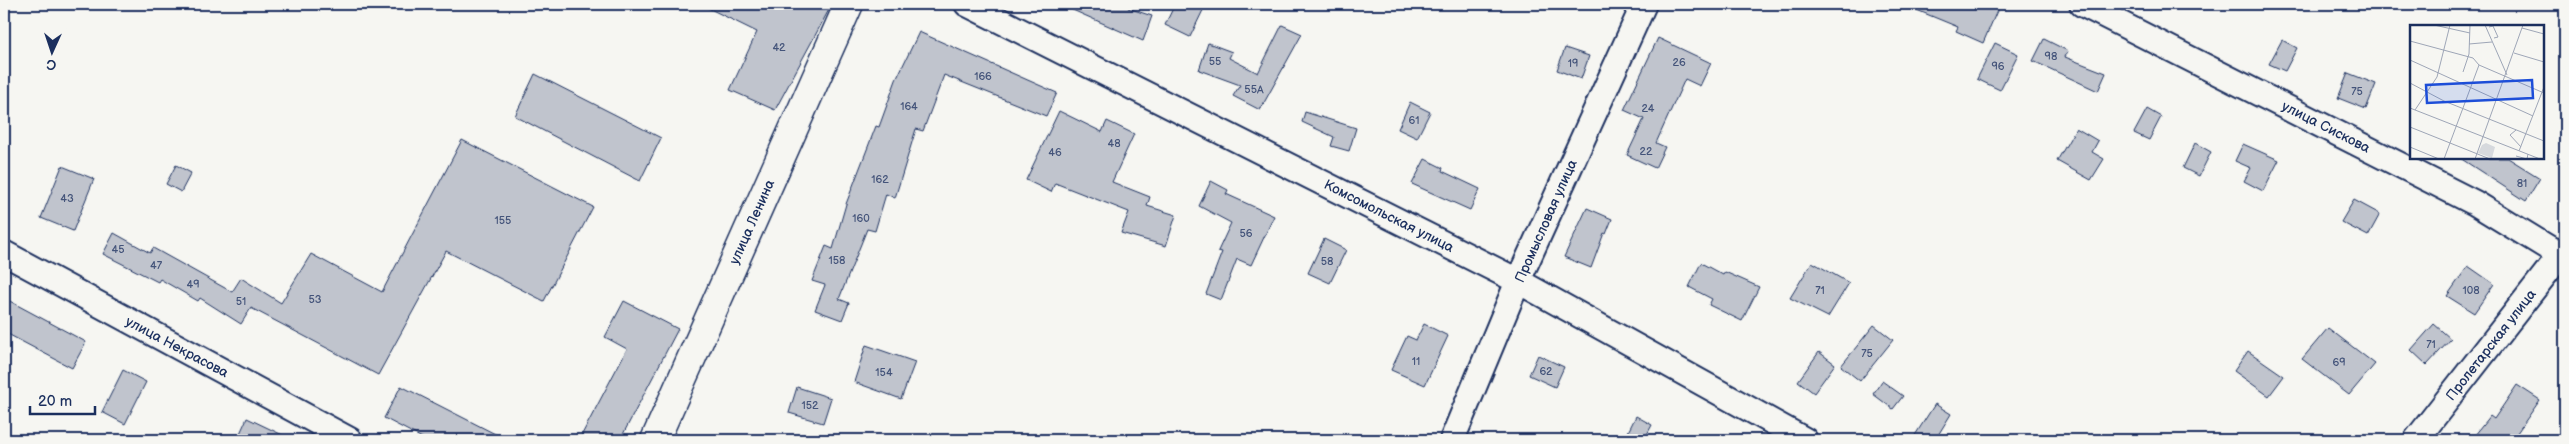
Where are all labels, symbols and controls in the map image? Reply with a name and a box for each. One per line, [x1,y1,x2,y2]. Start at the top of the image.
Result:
inset map [2410,25,2544,159]
north arrow [28,28,78,78]
house number: 42 [772,41,786,54]
house number: 98 [2045,50,2057,63]
house number: 55 [1209,55,1221,68]
text: С [46,56,57,73]
house number: 26 [1672,56,1686,69]
house number: 19 [1568,57,1578,70]
house number: 96 [1991,60,2005,73]
house number: 166 [974,70,992,83]
house number: 55А [1244,83,1264,96]
house number: 75 [2351,85,2363,98]
street label: улица Сискова [2279,97,2374,157]
house number: 164 [900,100,918,113]
house number: 24 [1641,102,1655,115]
house number: 61 [1409,114,1419,127]
house number: 48 [1107,137,1121,150]
house number: 22 [1640,145,1653,158]
house number: 46 [1048,146,1062,159]
street label: Промысловая улица [1511,156,1581,285]
house number: 162 [871,173,889,186]
street label: улица Ленина [726,176,779,267]
street label: Комсомольская улица [1321,176,1458,257]
house number: 81 [2517,177,2527,190]
house number: 43 [60,192,74,205]
house number: 160 [852,212,870,225]
house number: 155 [495,214,511,227]
house number: 56 [1239,227,1253,240]
house number: 45 [111,243,125,256]
house number: 158 [829,254,845,267]
house number: 58 [1321,255,1333,268]
house number: 47 [150,259,163,272]
house number: 49 [186,278,200,291]
house number: 71 [1815,284,1825,297]
house number: 108 [2462,284,2480,297]
street label: Пролетарская улица [2442,285,2540,404]
house number: 53 [308,293,322,306]
house number: 51 [236,295,246,308]
street label: улица Некрасова [123,313,232,382]
house number: 71 [2426,338,2436,351]
house number: 75 [1861,347,1873,360]
house number: 11 [1412,355,1420,368]
house number: 69 [2332,356,2346,369]
house number: 62 [1539,365,1553,378]
house number: 154 [875,366,893,379]
scale bar [30,384,95,416]
text: 20 m [38,392,72,411]
house number: 152 [801,399,819,412]

